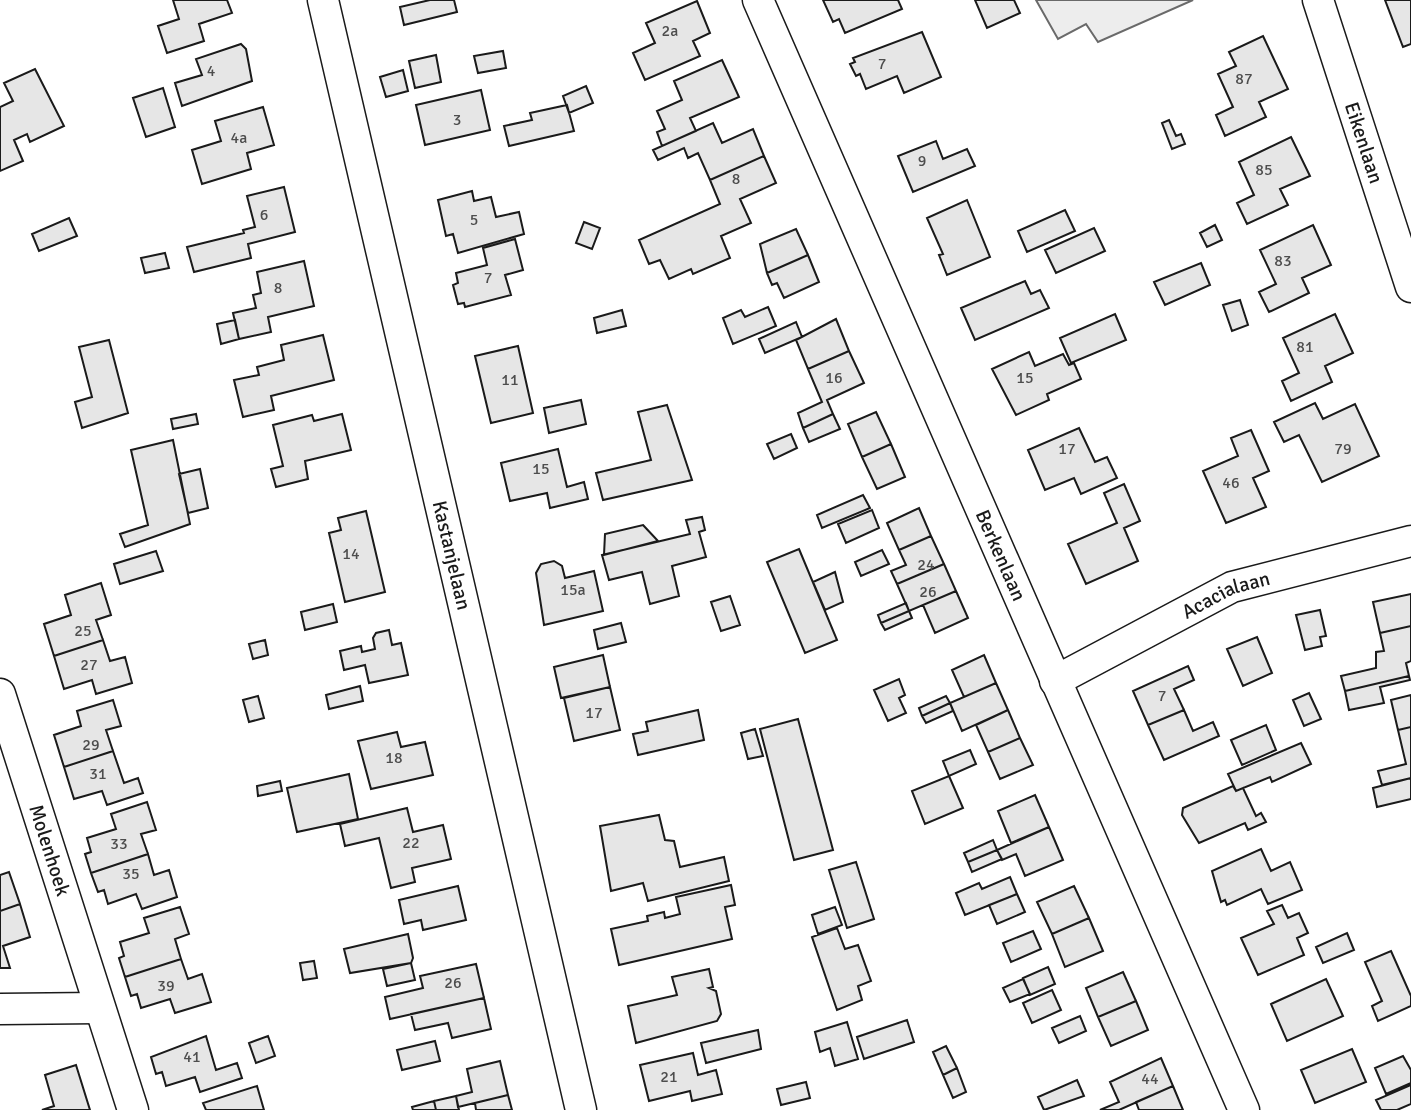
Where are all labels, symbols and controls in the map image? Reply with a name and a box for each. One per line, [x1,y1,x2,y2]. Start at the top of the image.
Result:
house number: 2a [662,21,678,41]
house number: 7 [878,54,886,74]
house number: 4 [207,61,216,81]
house number: 87 [1235,69,1253,89]
street label: Eikenlaan [1339,99,1389,187]
house number: 3 [453,110,461,130]
house number: 4a [231,128,247,148]
house number: 9 [918,151,926,171]
house number: 85 [1255,160,1273,180]
house number: 8 [732,169,740,189]
house number: 6 [260,205,268,225]
house number: 5 [470,210,478,230]
house number: 83 [1274,251,1292,271]
house number: 7 [484,268,492,288]
house number: 8 [274,278,282,298]
house number: 81 [1296,337,1314,357]
house number: 16 [825,368,843,388]
house number: 15 [1016,368,1034,388]
house number: 11 [501,370,519,390]
house number: 17 [1058,439,1076,459]
house number: 79 [1334,439,1352,459]
house number: 15 [532,459,550,479]
house number: 46 [1222,473,1240,493]
street label: Kastanjelaan [427,498,477,612]
street label: Berkenlaan [970,506,1032,605]
house number: 14 [342,544,360,564]
house number: 24 [917,555,935,575]
street label: Acacialaan [1177,565,1272,624]
house number: 15a [560,580,586,600]
house number: 26 [919,582,937,602]
house number: 25 [74,621,92,641]
house number: 27 [80,655,98,675]
house number: 7 [1158,686,1166,706]
house number: 17 [585,703,603,723]
house number: 29 [82,735,100,755]
house number: 18 [385,748,403,768]
house number: 31 [89,764,107,784]
street label: Molenhoek [24,801,76,899]
house number: 22 [402,833,420,853]
house number: 33 [110,834,128,854]
house number: 35 [122,864,140,884]
house number: 26 [444,973,462,993]
house number: 39 [157,976,175,996]
house number: 41 [183,1047,201,1067]
house number: 21 [660,1067,678,1087]
house number: 44 [1141,1069,1159,1089]

